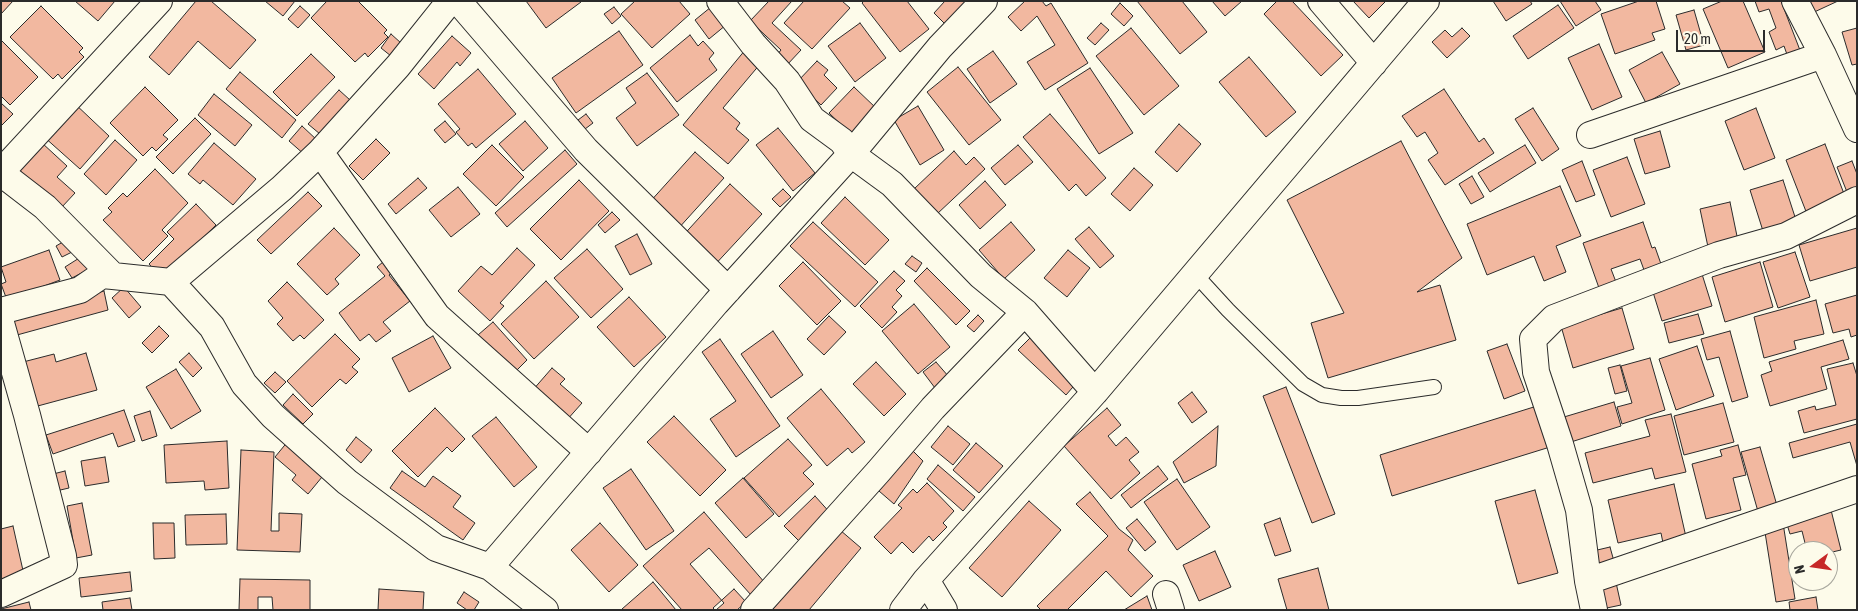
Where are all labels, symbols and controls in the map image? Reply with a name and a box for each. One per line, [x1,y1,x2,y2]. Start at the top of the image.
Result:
scale bar [1678,20,1767,52]
text: 20 m [1684,30,1711,47]
north arrow [1788,541,1838,591]
text: N [1791,563,1808,575]

